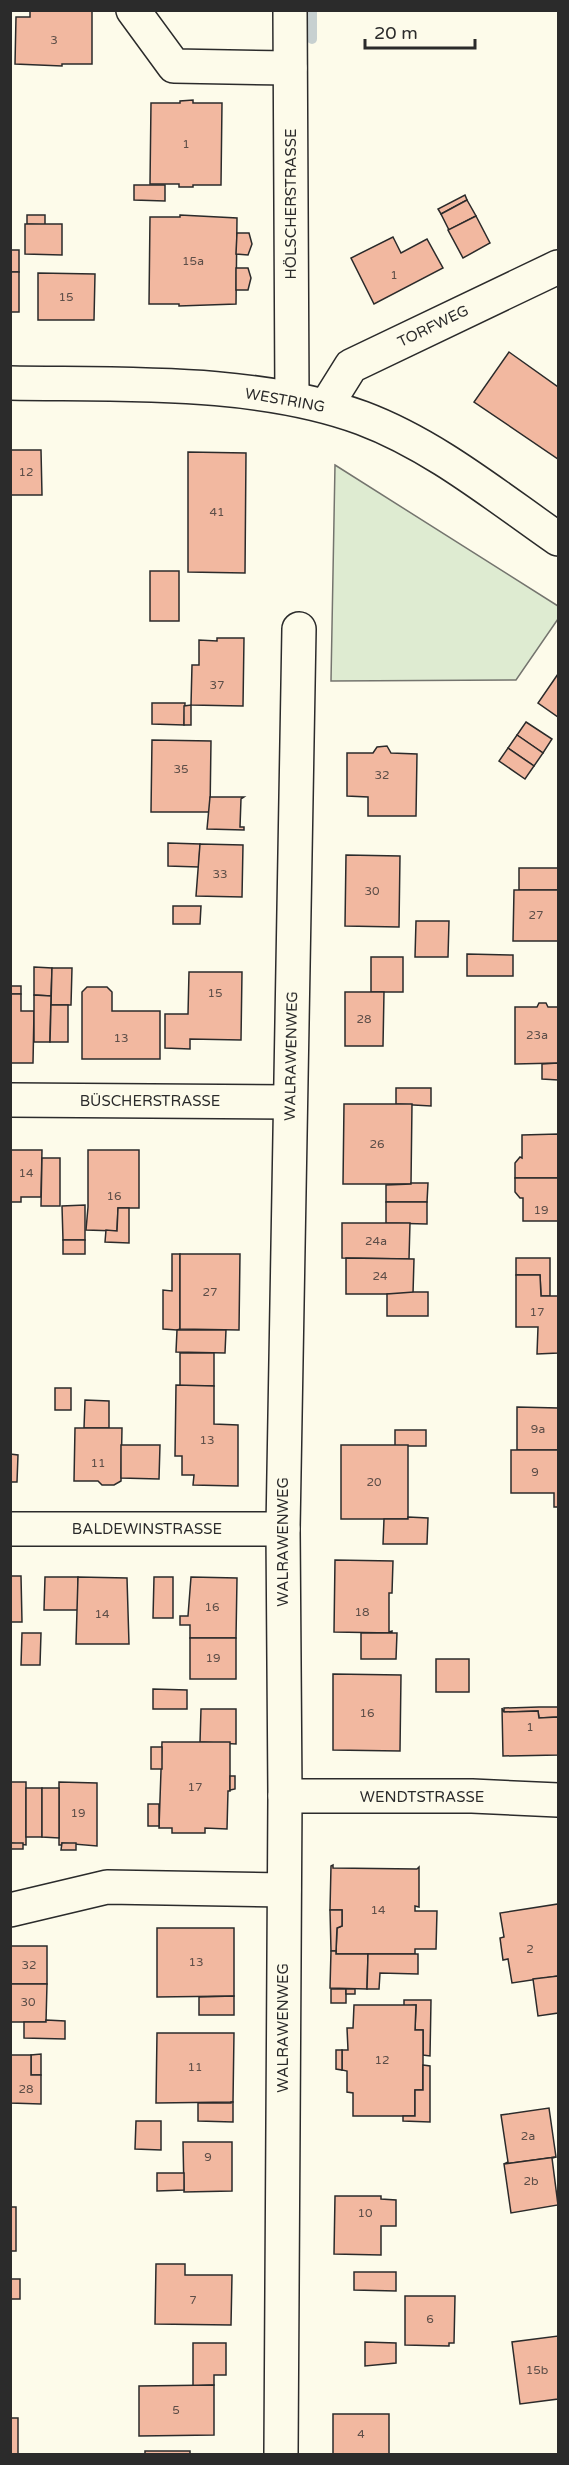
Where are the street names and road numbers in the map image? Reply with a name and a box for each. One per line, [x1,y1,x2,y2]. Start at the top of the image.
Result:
street label: HÖLSCHERSTRASSE [282,128,300,280]
street label: TORFWEG [395,301,471,351]
street label: WESTRING [244,384,326,416]
street label: WALRAWENWEG [281,991,301,1121]
street label: BÜSCHERSTRASSE [80,1092,220,1110]
street label: WALRAWENWEG [274,1477,292,1607]
street label: BALDEWINSTRASSE [72,1520,222,1538]
street label: WENDTSTRASSE [360,1788,484,1806]
street label: WALRAWENWEG [274,1963,292,2093]

